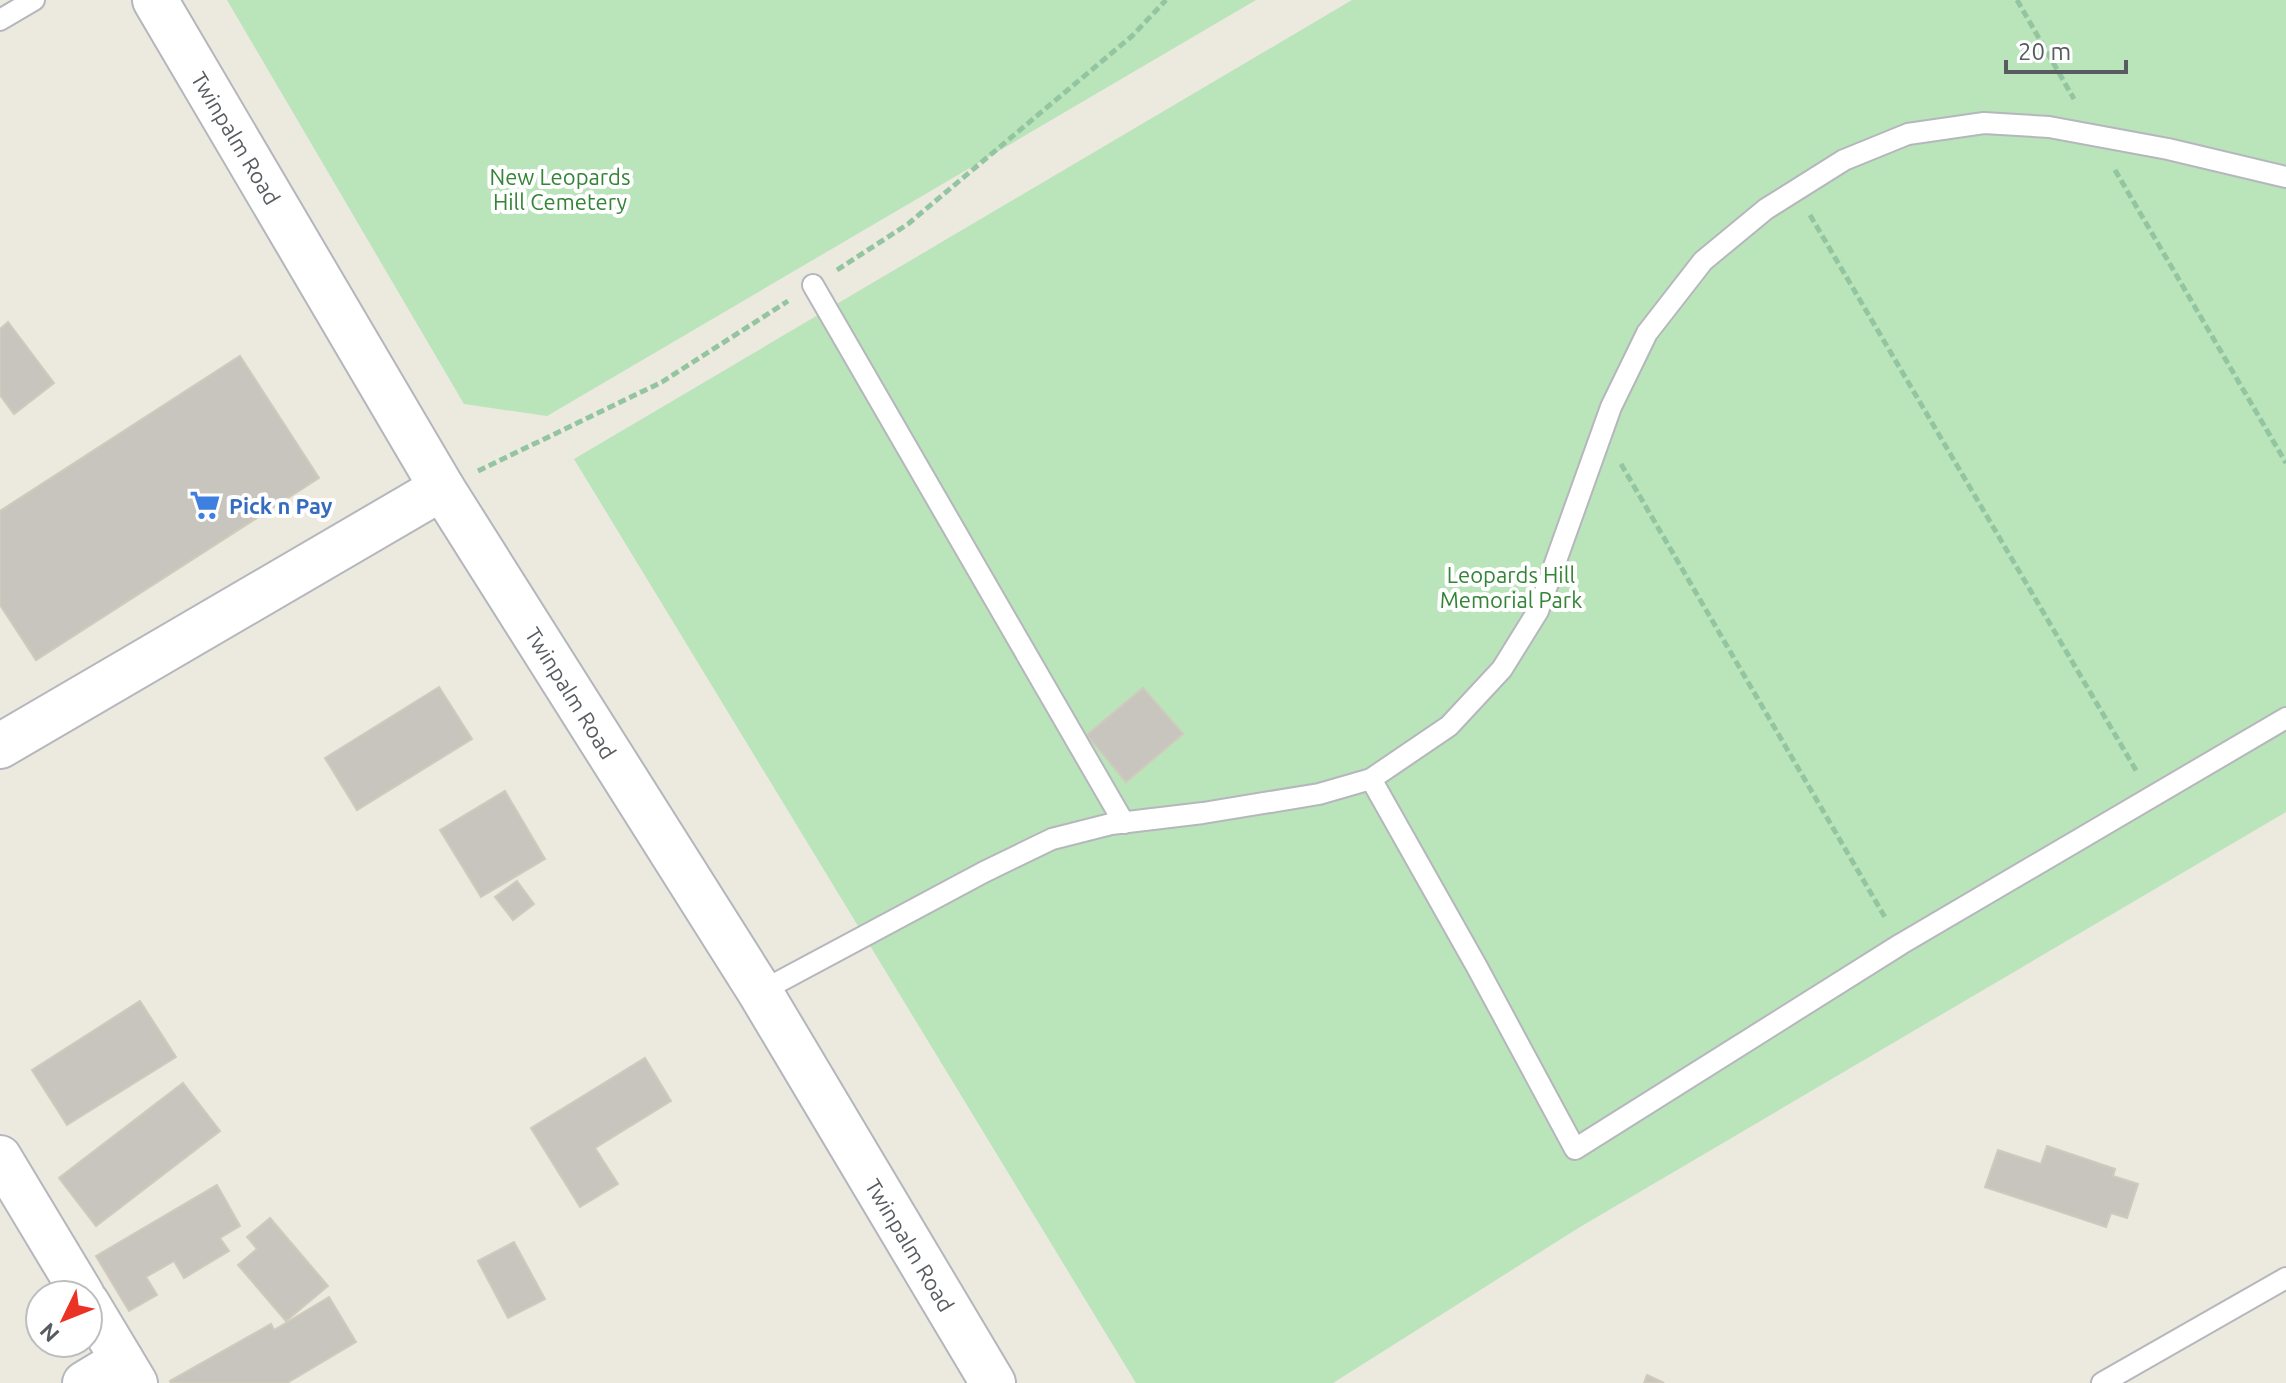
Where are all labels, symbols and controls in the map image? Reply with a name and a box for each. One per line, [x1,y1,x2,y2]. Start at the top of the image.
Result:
scale bar [2006,24,2126,74]
text: 20 m [2018,38,2071,65]
street label: Twinpalm Road [187,67,285,209]
park label: New Leopards Hill Cemetery [489,164,631,214]
supermarket icon: Pick n Pay [188,488,222,522]
place label: Pick n Pay [229,493,333,518]
park label: Leopards Hill Memorial Park [1440,562,1582,612]
street label: Twinpalm Road [521,623,621,763]
street label: Twinpalm Road [861,1174,959,1316]
north arrow [24,1279,104,1359]
text: N [34,1318,64,1348]

